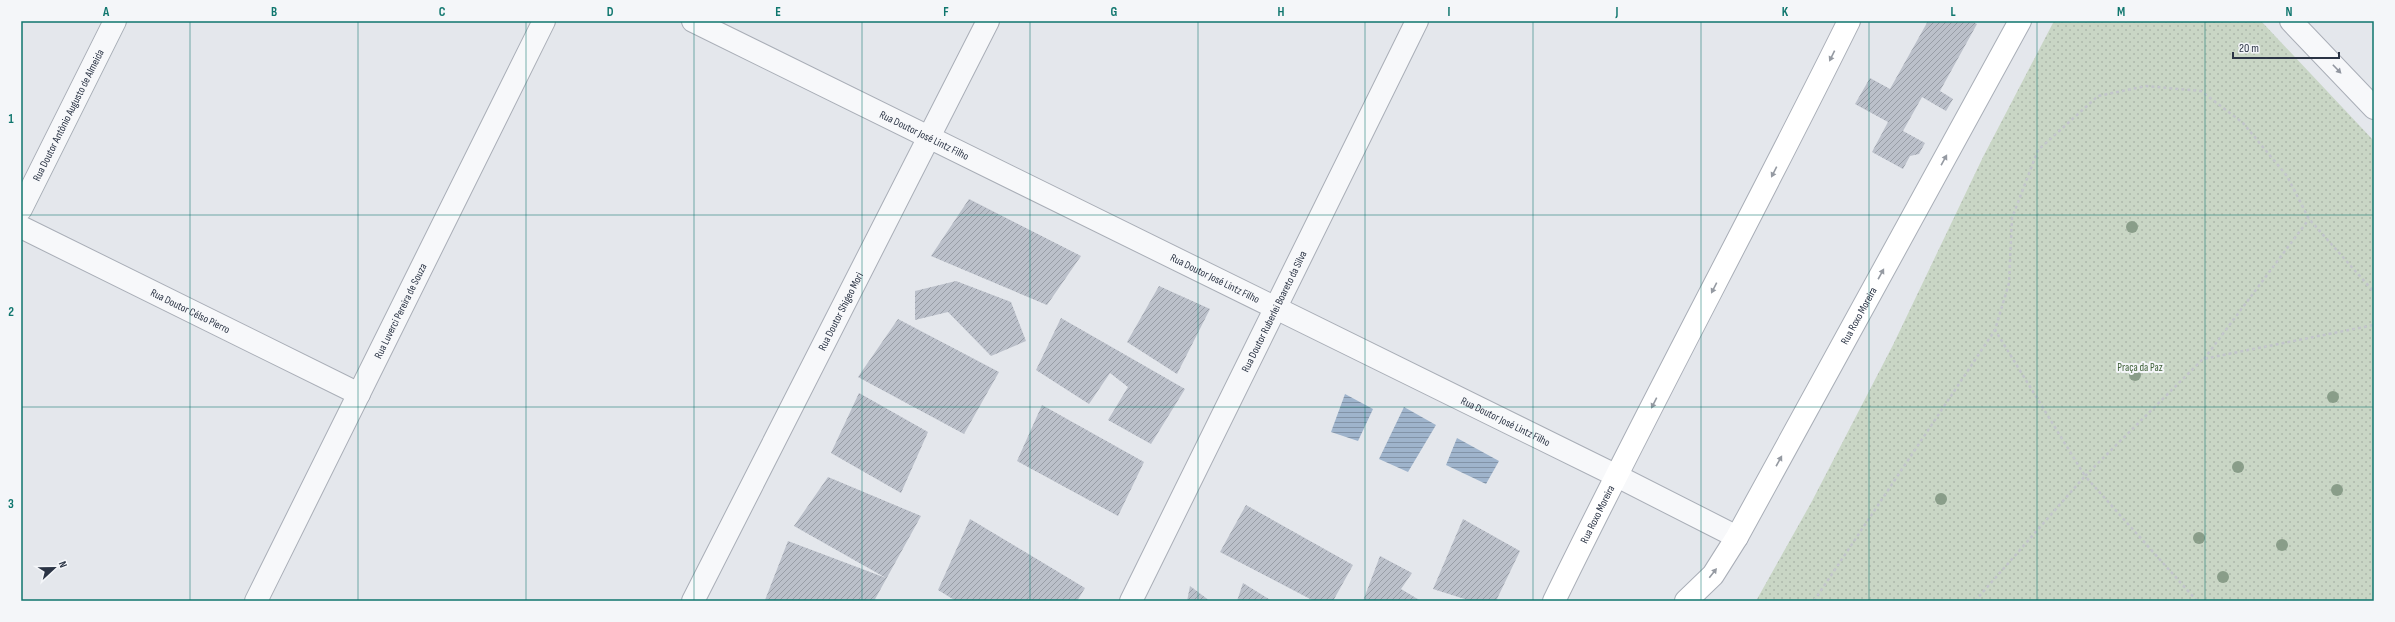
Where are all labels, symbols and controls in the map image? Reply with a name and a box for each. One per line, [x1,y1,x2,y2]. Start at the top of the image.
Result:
text: A [102,4,110,20]
text: B [271,4,277,20]
text: C [439,4,446,20]
text: D [607,4,614,20]
text: E [775,4,781,20]
text: F [943,4,949,20]
text: G [1111,4,1118,20]
text: H [1278,4,1285,20]
text: I [1448,4,1451,20]
text: J [1615,4,1619,20]
text: K [1782,4,1789,20]
text: L [1950,4,1956,20]
text: M [2117,4,2125,20]
text: N [2286,4,2293,20]
scale bar [2233,34,2339,60]
text: 20 m [2239,41,2259,56]
street label: Rua Doutor Antônio Augusto de Almeida [30,47,107,183]
one-way arrow [1829,50,1835,62]
one-way arrow [2332,64,2342,74]
street label: Rua Doutor José Lintz Filho [877,108,971,163]
text: 1 [8,111,14,127]
one-way arrow [1941,154,1947,166]
one-way arrow [1771,167,1777,178]
street label: Rua Doutor Ruberlei Boareto da Silva [1239,249,1310,374]
street label: Rua Doutor José Lintz Filho [1168,251,1262,306]
street label: Rua Luverci Pereira de Souza [371,261,430,361]
one-way arrow [1878,268,1885,280]
street label: Rua Doutor Shigeo Mori [815,270,866,353]
one-way arrow [1711,282,1717,293]
street label: Rua Roxo Moreira [1838,285,1880,347]
street label: Rua Doutor Célso Pierro [148,286,232,336]
text: 2 [8,304,14,320]
park label: Praça da Paz [2117,361,2163,374]
street label: Rua Doutor José Lintz Filho [1459,394,1553,449]
one-way arrow [1651,397,1657,409]
one-way arrow [1775,455,1782,467]
street label: Rua Roxo Moreira [1578,483,1617,545]
text: 3 [8,496,14,512]
north arrow [34,548,74,588]
text: N [56,559,70,570]
one-way arrow [1709,568,1717,579]

